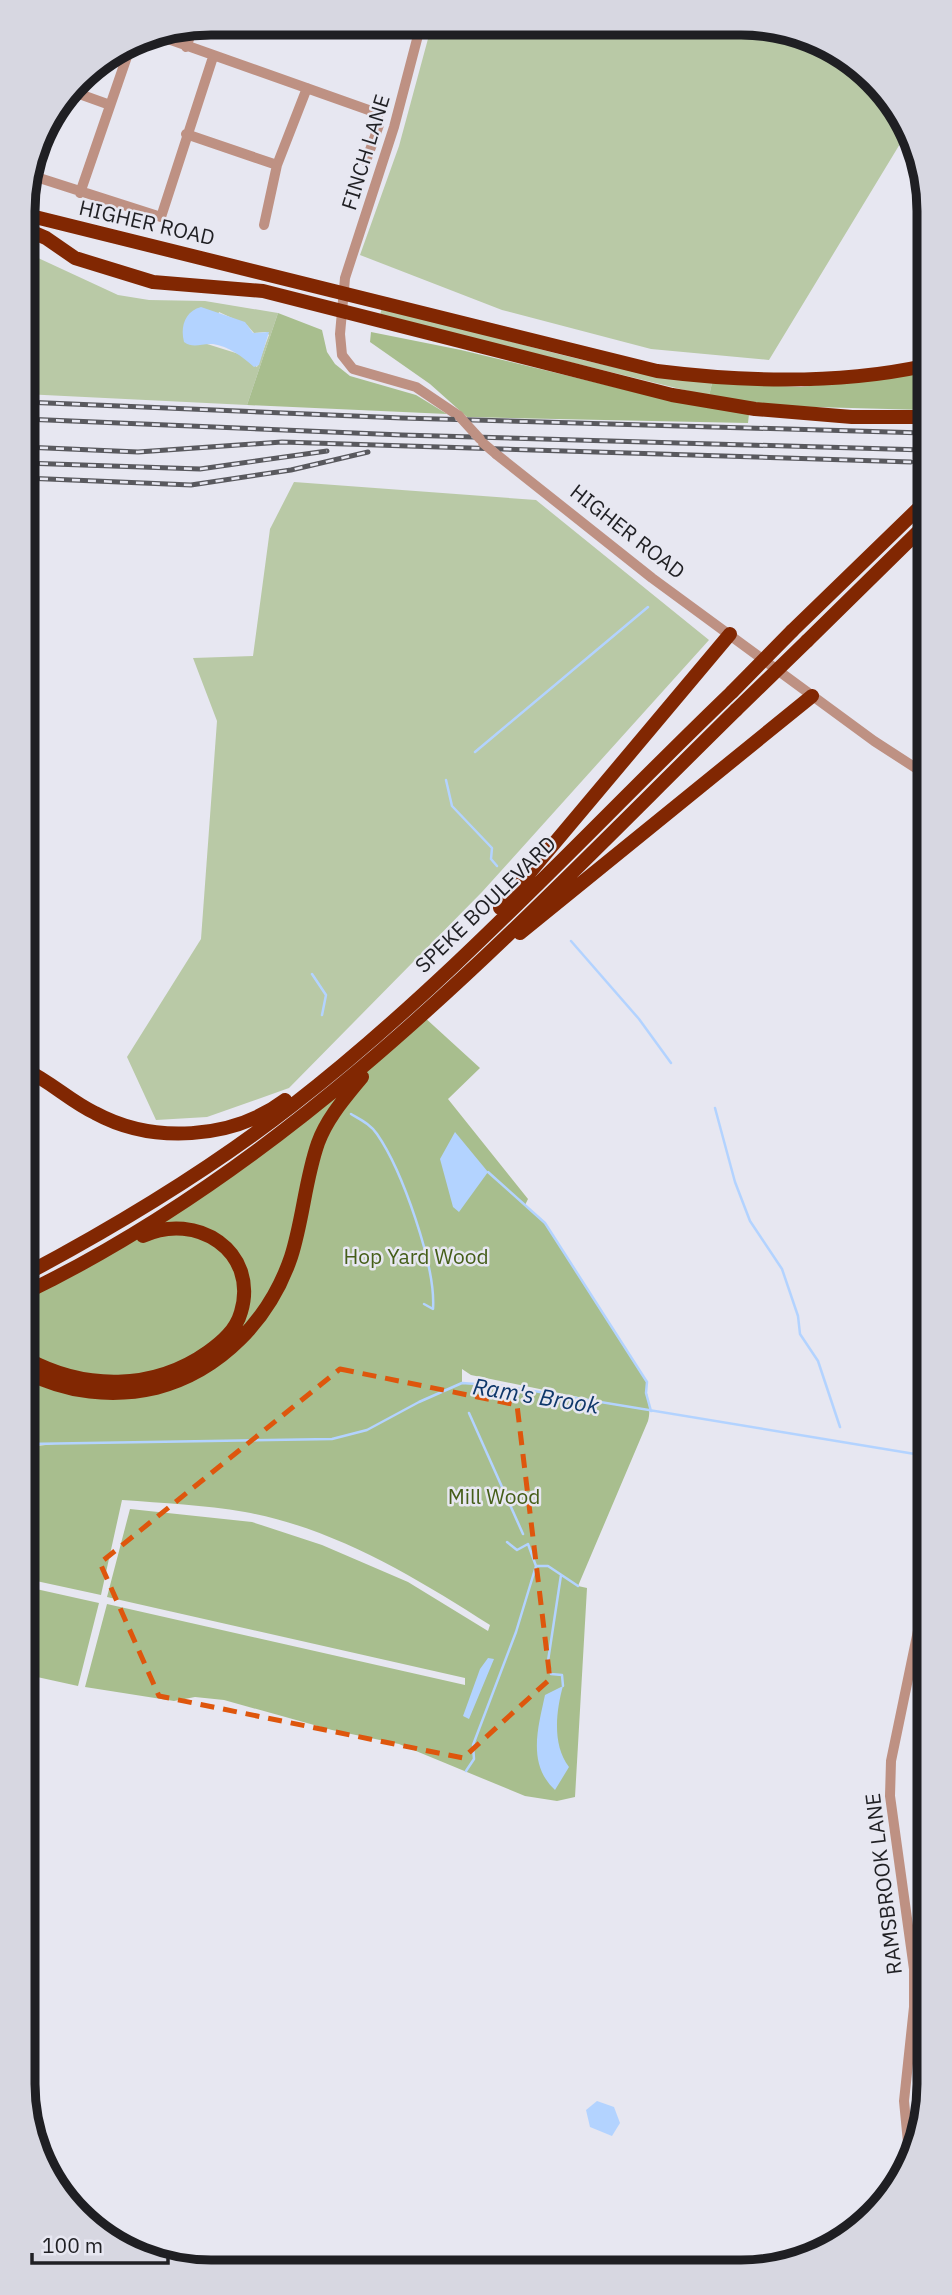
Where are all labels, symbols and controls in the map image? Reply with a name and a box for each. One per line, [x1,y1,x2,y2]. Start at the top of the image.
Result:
street label: FINCH LANE [334,91,396,213]
street label: HIGHER ROAD [76,193,218,251]
street label: HIGHER ROAD [565,477,691,585]
street label: SPEKE BOULEVARD [408,829,562,979]
park label: Hop Yard Wood [343,1242,489,1270]
water label: Ram's Brook [471,1370,602,1420]
park label: Mill Wood [448,1482,540,1510]
street label: RAMSBROOK LANE [858,1792,908,1976]
scale bar [32,2222,168,2266]
text: 100 m [42,2231,103,2259]

